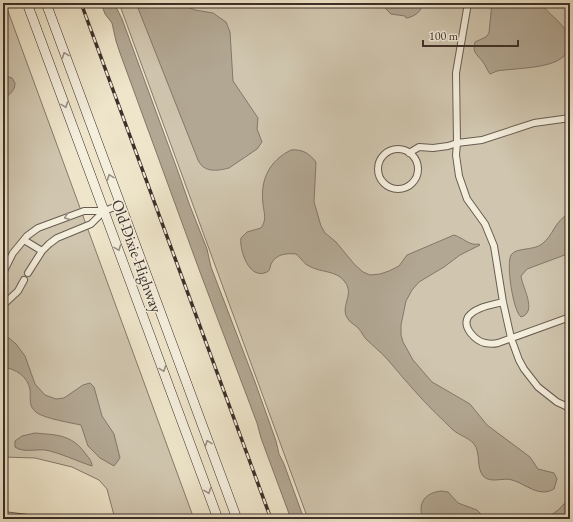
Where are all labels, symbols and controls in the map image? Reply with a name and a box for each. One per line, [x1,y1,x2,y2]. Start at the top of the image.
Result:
scale bar [423,22,518,48]
text: 100 m [429,28,459,44]
one-way arrow [61,51,69,58]
one-way arrow [61,102,69,109]
one-way arrow [106,173,114,180]
street label: Old Dixie Highway [107,196,168,317]
one-way arrow [63,213,70,221]
one-way arrow [113,244,122,251]
one-way arrow [159,366,167,373]
one-way arrow [205,440,213,447]
one-way arrow [204,488,212,495]

